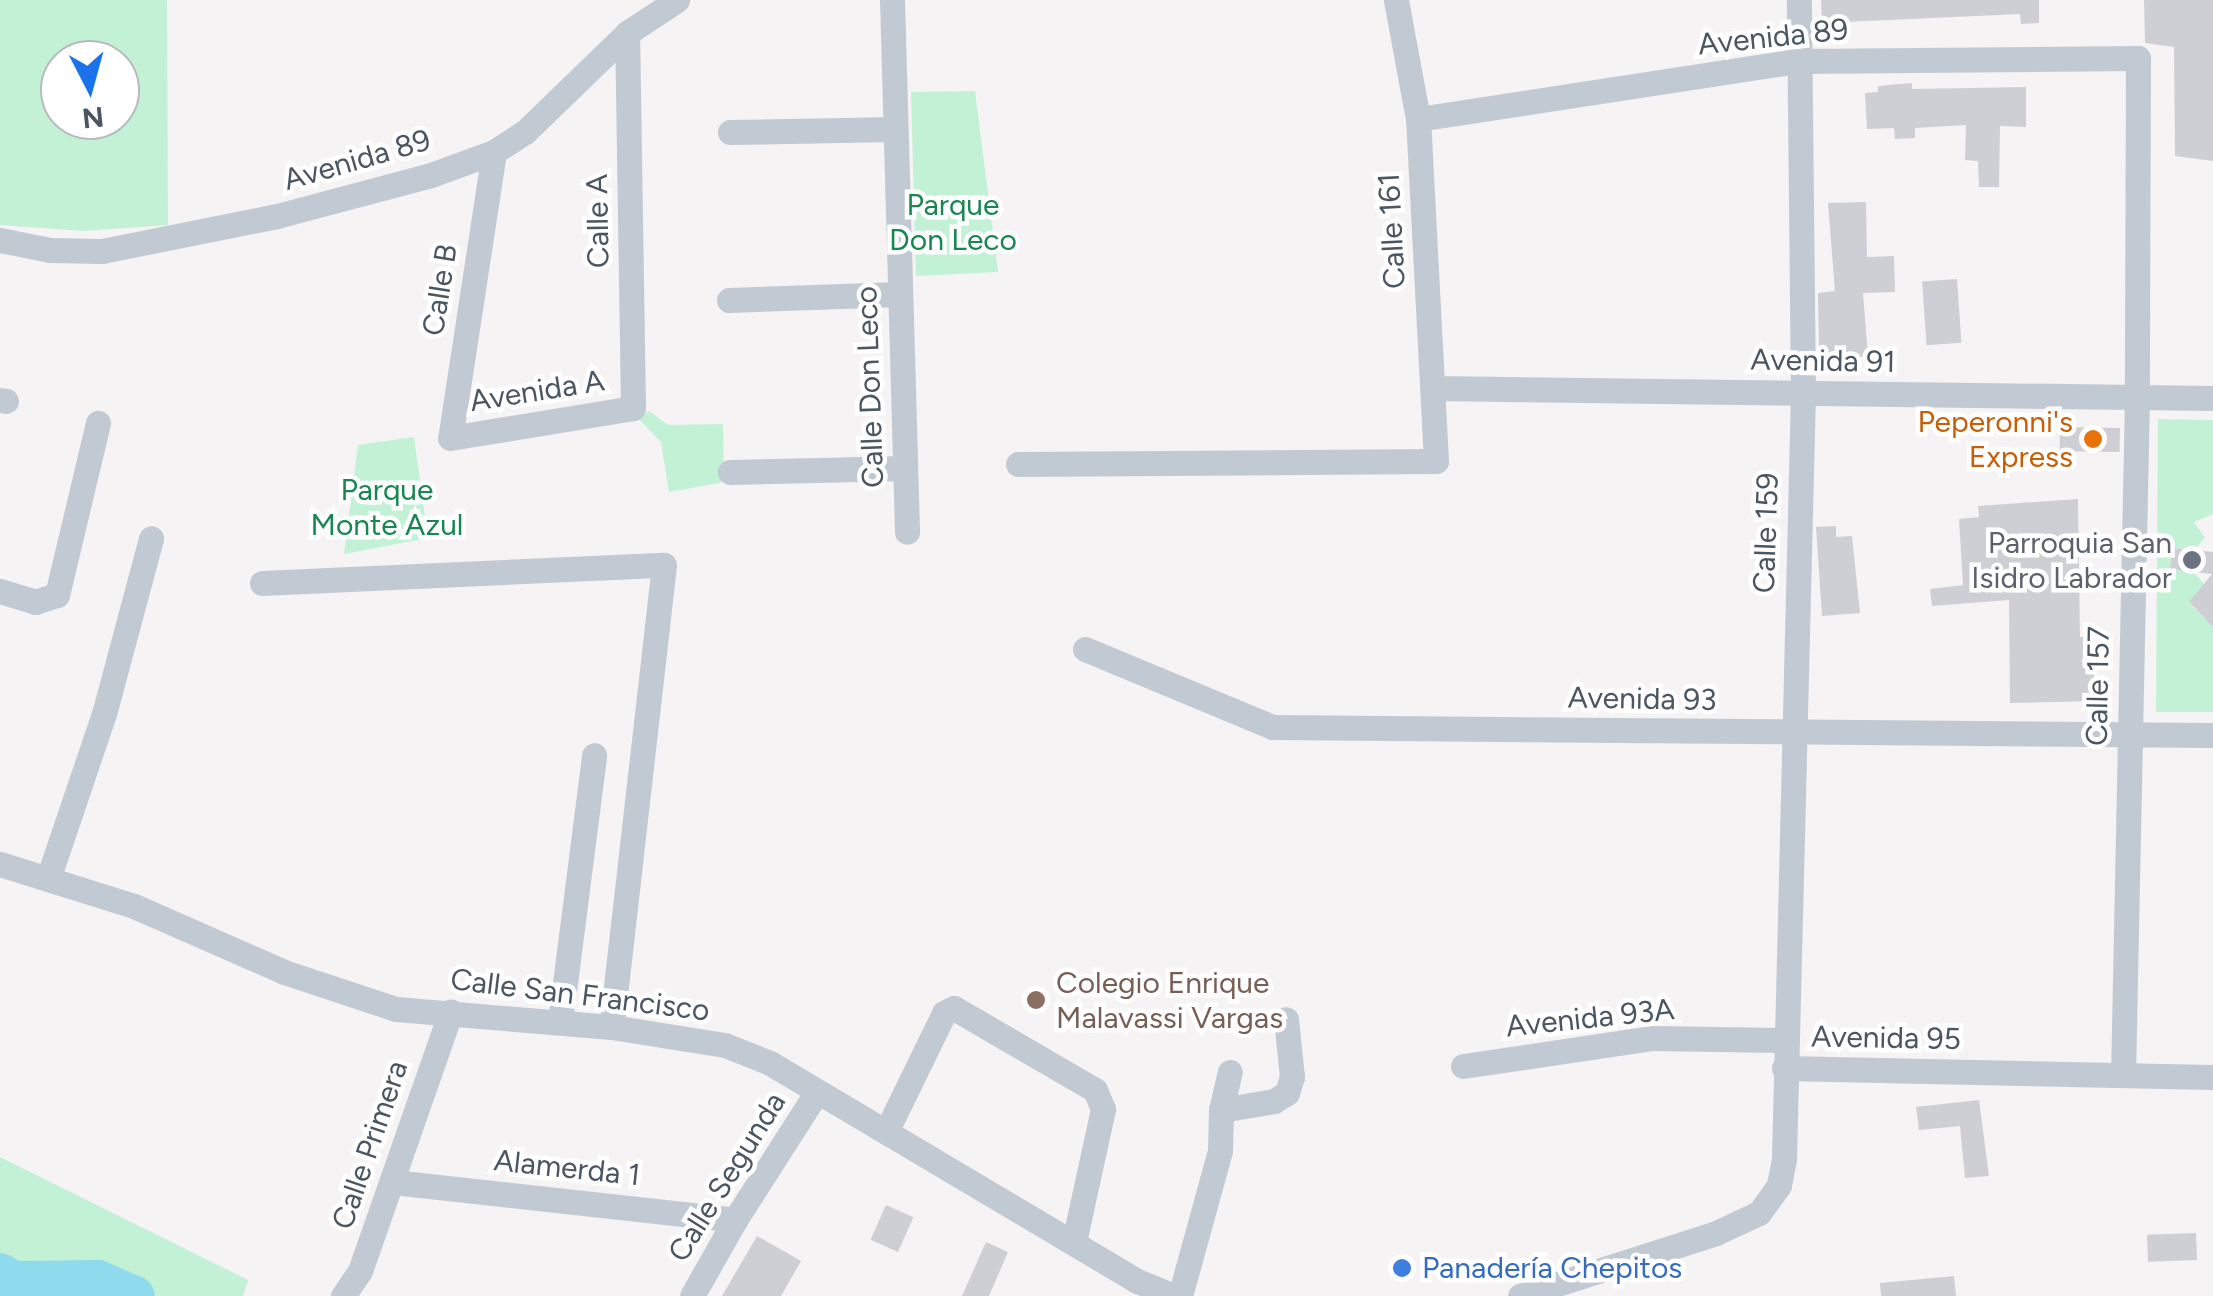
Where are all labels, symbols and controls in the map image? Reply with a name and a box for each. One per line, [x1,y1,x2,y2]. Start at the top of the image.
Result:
street label: Avenida 89 [1696,11,1850,63]
north arrow [40,40,140,140]
text: N [80,100,105,136]
street label: Avenida 89 [279,122,435,198]
street label: Calle 161 [1371,172,1413,290]
street label: Calle A [579,174,617,268]
park label: Parque Don Leco [889,187,1017,258]
street label: Calle B [415,242,465,338]
street label: Calle Don Leco [848,286,892,488]
street label: Avenida 91 [1750,342,1896,380]
street label: Avenida A [467,363,607,419]
place label: Peperonni's Express [1917,404,2073,474]
marker: Peperonni's Express [2082,428,2104,450]
park label: Parque Monte Azul [311,472,463,542]
street label: Calle 159 [1746,472,1786,594]
place label: Parroquia San Isidro Labrador [1971,525,2172,596]
marker: Parroquia San Isidro Labrador [2181,549,2203,571]
street label: Calle 157 [2079,626,2117,746]
street label: Avenida 93 [1567,680,1717,718]
street label: Calle San Francisco [448,961,712,1029]
place label: Colegio Enrique Malavassi Vargas [1056,965,1283,1036]
marker: Colegio Enrique Malavassi Vargas [1025,989,1047,1011]
street label: Avenida 93A [1504,991,1676,1045]
street label: Avenida 95 [1811,1019,1961,1057]
street label: Calle Primera [324,1056,416,1234]
street label: Calle Segunda [661,1086,793,1268]
street label: Alamerda 1 [492,1142,642,1194]
place label: Panadería Chepitos [1422,1250,1682,1286]
marker: Panadería Chepitos [1391,1257,1413,1279]

